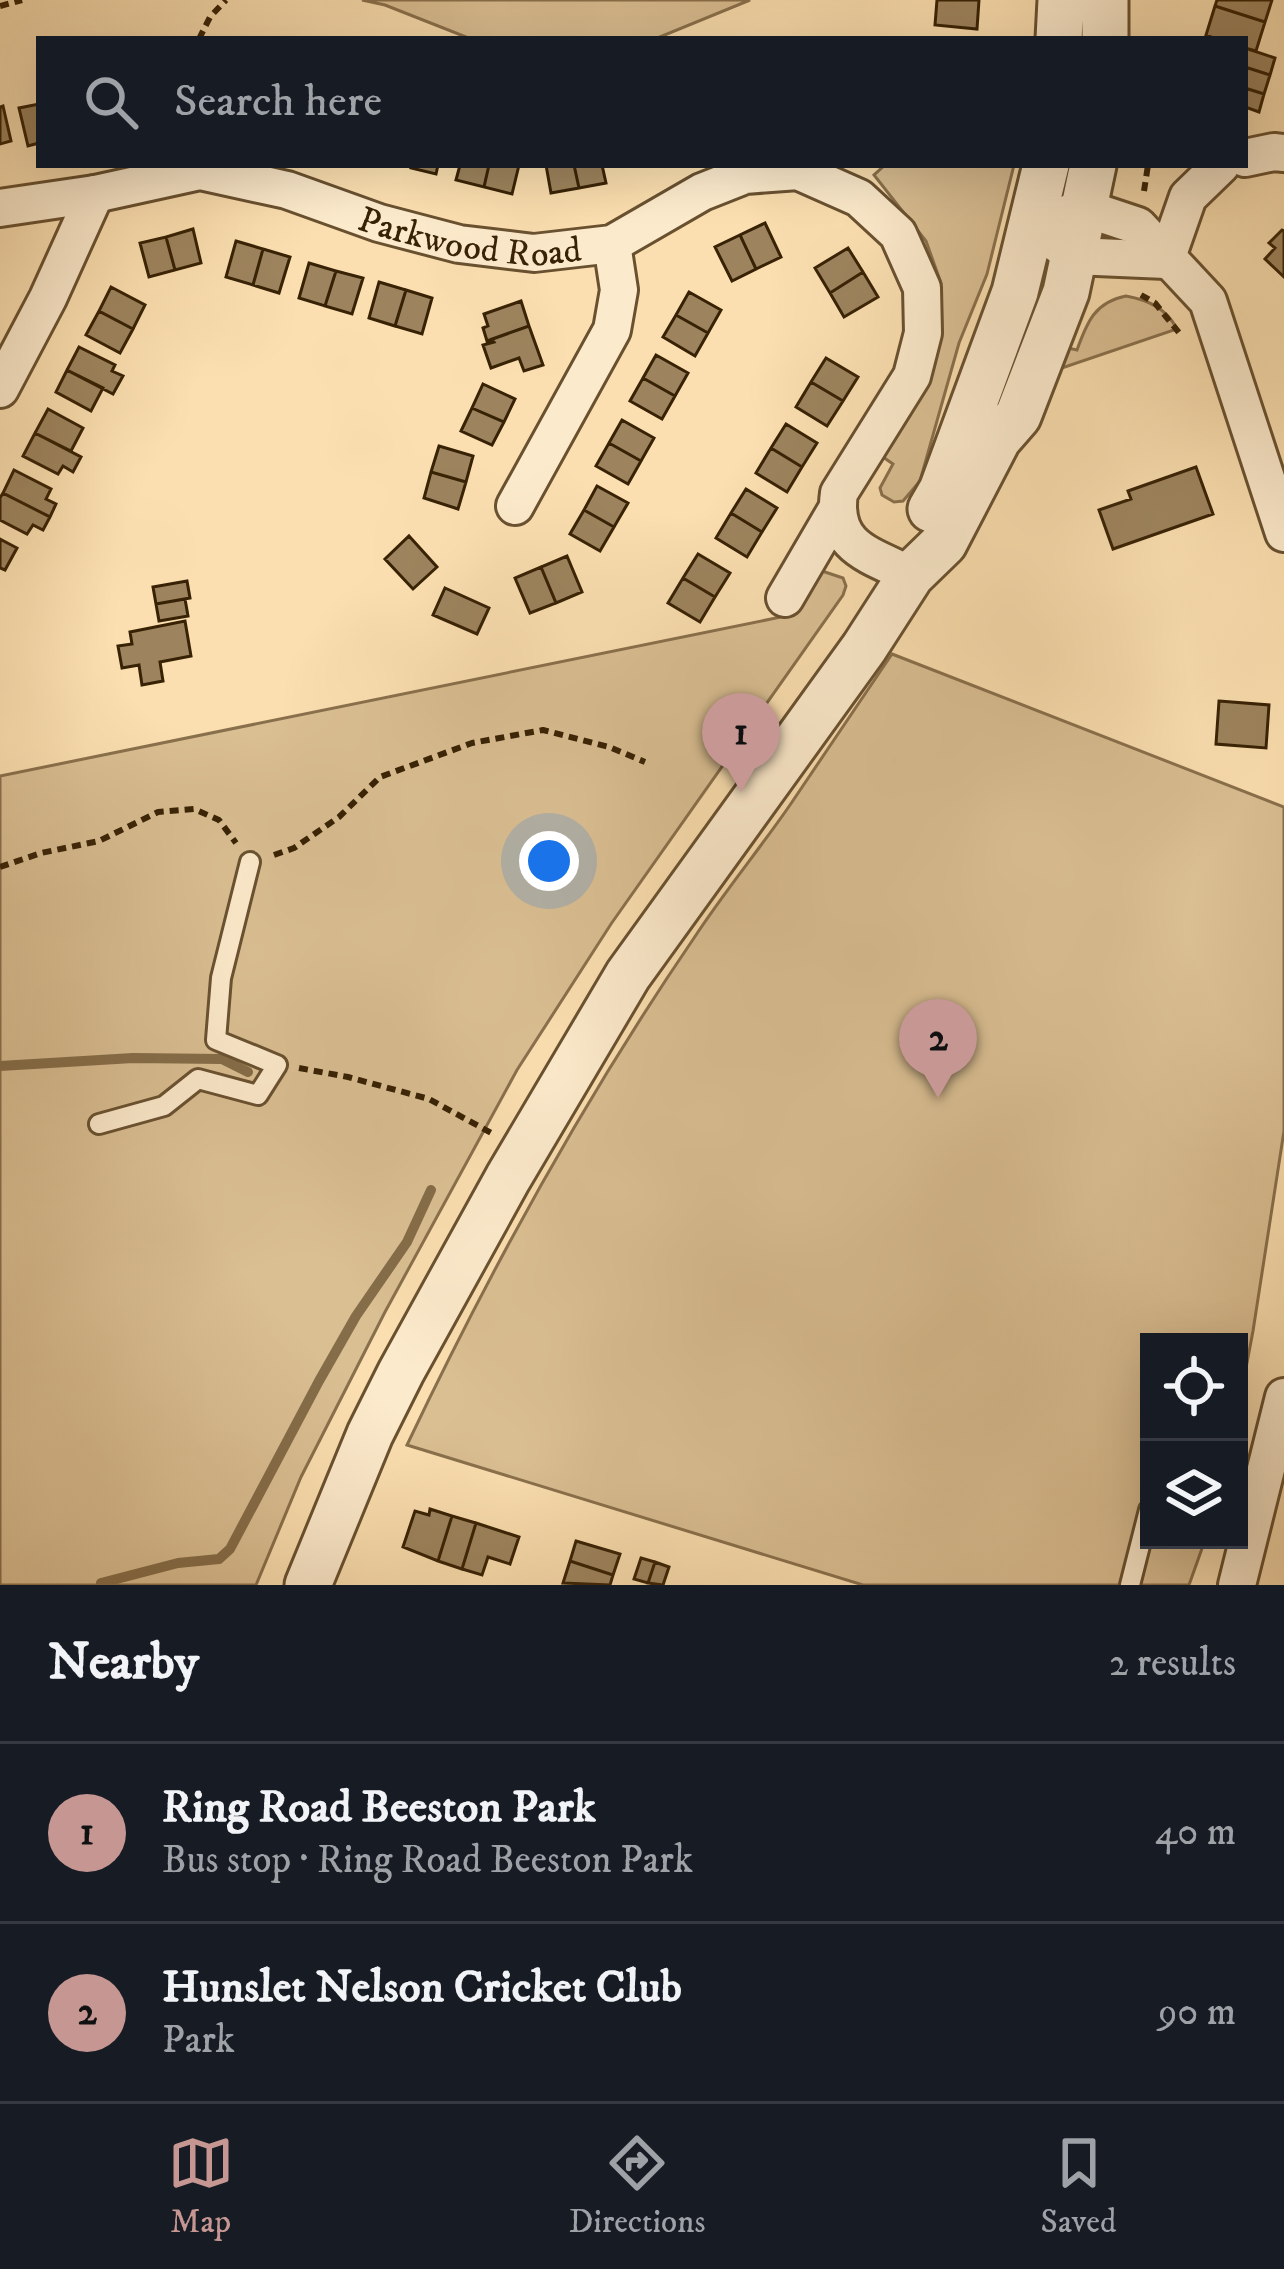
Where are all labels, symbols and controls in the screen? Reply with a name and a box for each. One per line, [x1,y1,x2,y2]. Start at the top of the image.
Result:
search box [36,36,1248,168]
icon: search [78,69,144,135]
text: Search here [174,74,382,130]
street label: Parkwood Road [352,197,584,278]
pin: 1 [702,693,780,792]
your location [519,831,579,891]
pin: 2 [899,999,977,1098]
map controls [1140,1333,1248,1549]
button: locate [1140,1333,1248,1441]
button: layers [1140,1441,1248,1549]
text: Nearby [48,1631,199,1695]
text: 2 results [1109,1639,1236,1688]
text: Ring Road Beeston Park [162,1780,596,1836]
text: 1 [80,1808,94,1857]
text: 40 m [1155,1808,1236,1857]
text: Bus stop · Ring Road Beeston Park [162,1836,693,1885]
text: Hunslet Nelson Cricket Club [162,1960,682,2016]
text: 2 [77,1988,97,2037]
text: 90 m [1158,1988,1236,2037]
text: Park [162,2016,235,2065]
tab: Map [168,2130,234,2243]
tab: Directions [569,2130,705,2243]
tab: Saved [1041,2130,1116,2243]

